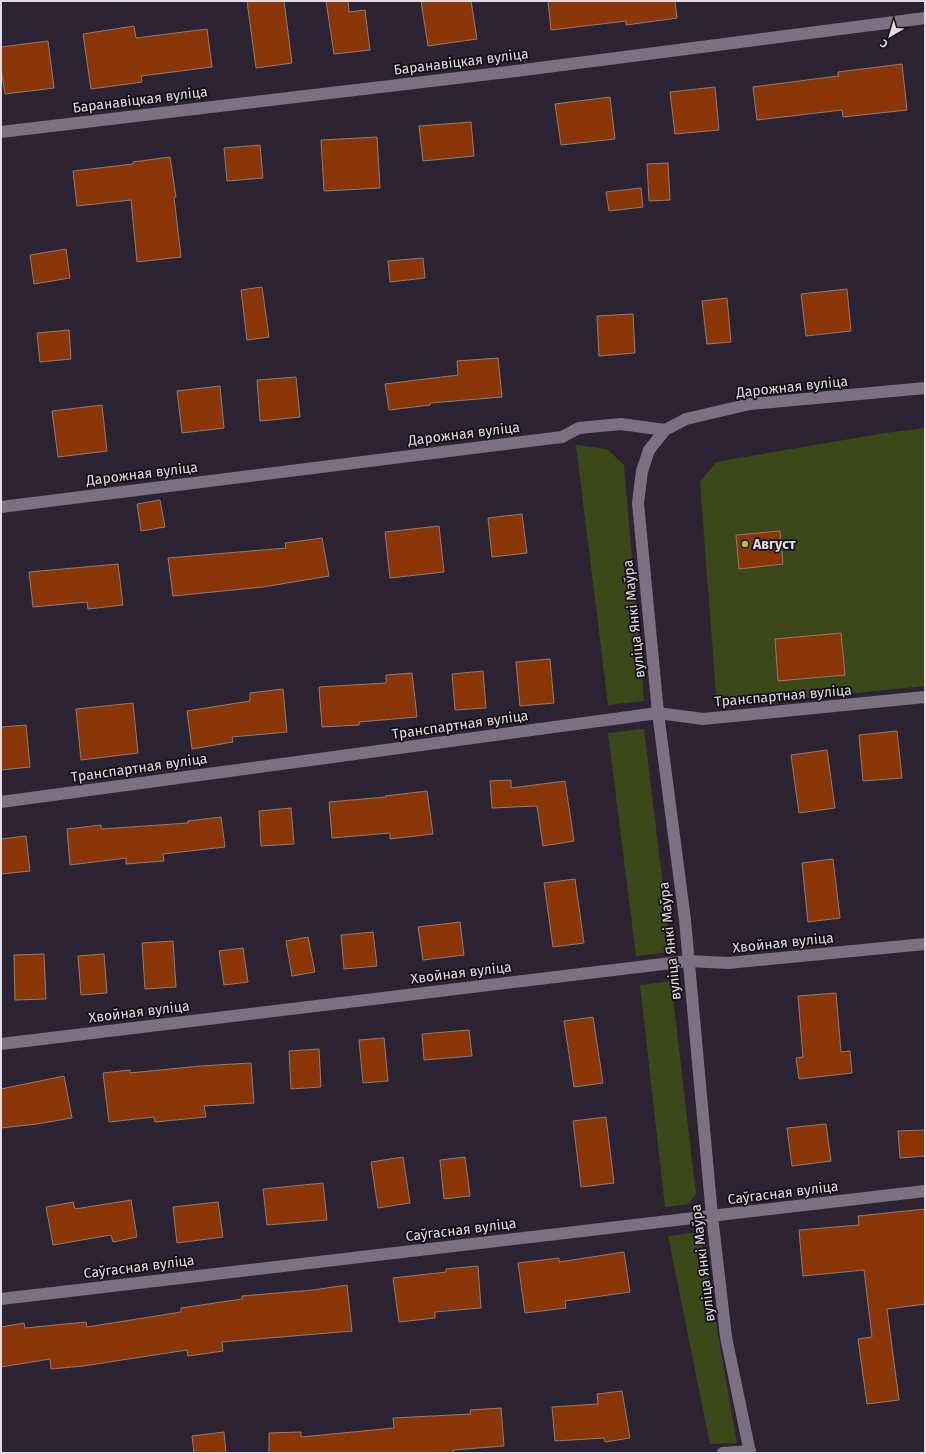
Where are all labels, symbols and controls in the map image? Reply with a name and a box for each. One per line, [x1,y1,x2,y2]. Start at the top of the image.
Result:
north arrow [870,16,910,56]
text: С [877,36,891,51]
street label: Баранавіцкая вуліца [393,45,529,79]
street label: Баранавіцкая вуліца [72,83,208,117]
street label: Дарожная вуліца [734,373,849,401]
street label: Дарожная вуліца [406,419,521,449]
street label: Дарожная вуліца [84,459,199,489]
place label: Август [752,536,796,553]
marker: Август [740,539,750,549]
street label: вуліца Янкі Маўра [619,559,649,679]
street label: Транспартная вуліца [714,682,852,710]
street label: Транспартная вуліца [391,707,529,743]
street label: Транспартная вуліца [70,750,208,786]
street label: вуліца Янкі Маўра [655,881,685,1001]
street label: Хвойная вуліца [732,929,834,957]
street label: Хвойная вуліца [410,958,512,988]
street label: Хвойная вуліца [88,997,190,1027]
street label: Саўгасная вуліца [727,1178,839,1208]
street label: вуліца Янкі Маўра [687,1203,719,1323]
street label: Саўгасная вуліца [405,1215,517,1245]
street label: Саўгасная вуліца [83,1252,195,1282]

